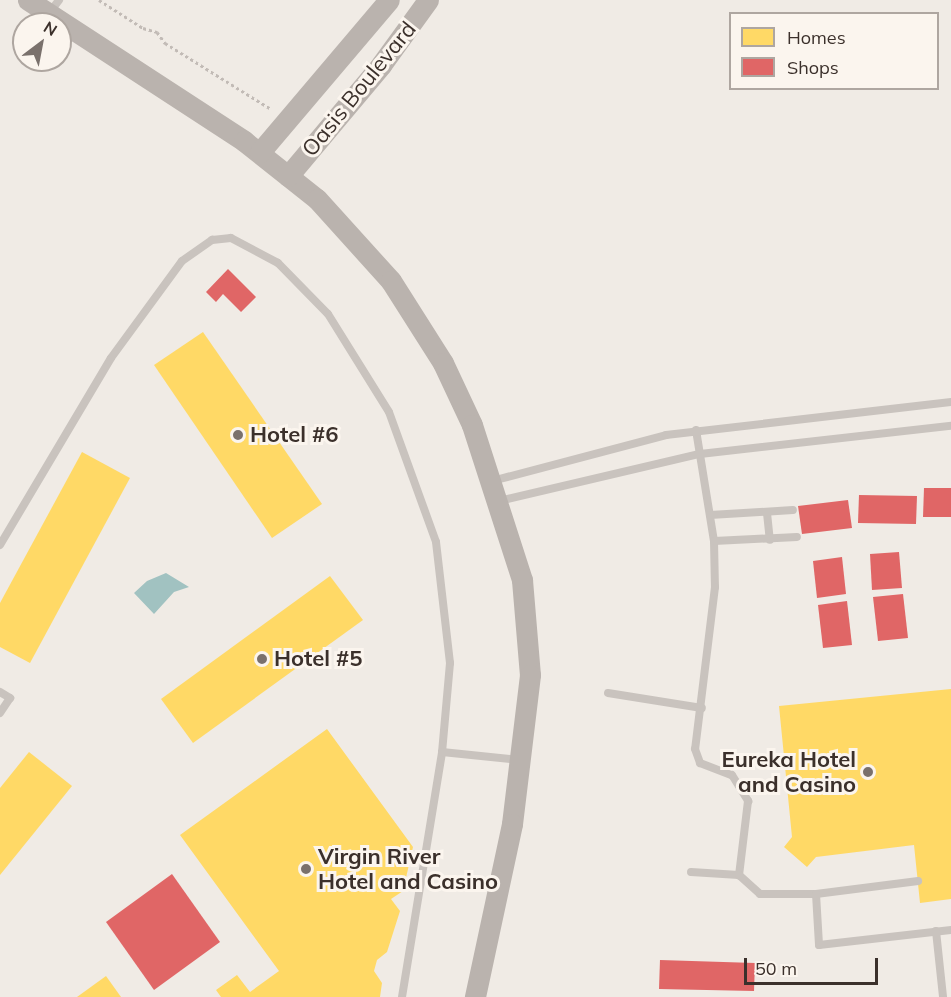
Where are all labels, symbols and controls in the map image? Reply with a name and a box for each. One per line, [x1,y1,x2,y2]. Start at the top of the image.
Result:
north arrow [12,12,72,72]
legend [729,12,939,90]
street label: Oasis Boulevard [297,16,421,162]
text: N [40,17,61,40]
text: Homes [787,26,846,49]
text: Shops [787,56,839,79]
place label: Hotel #6 [250,422,338,448]
marker: Hotel #6 [231,428,245,442]
place label: Hotel #5 [274,646,362,672]
marker: Hotel #5 [255,652,269,666]
place label: Eureka Hotel and Casino [722,746,856,798]
marker: Eureka Hotel and Casino [861,765,875,779]
place label: Virgin River Hotel and Casino [318,843,498,894]
marker: Virgin River Hotel and Casino [299,862,313,876]
scale bar [747,946,880,984]
text: 50 m [755,957,797,980]

